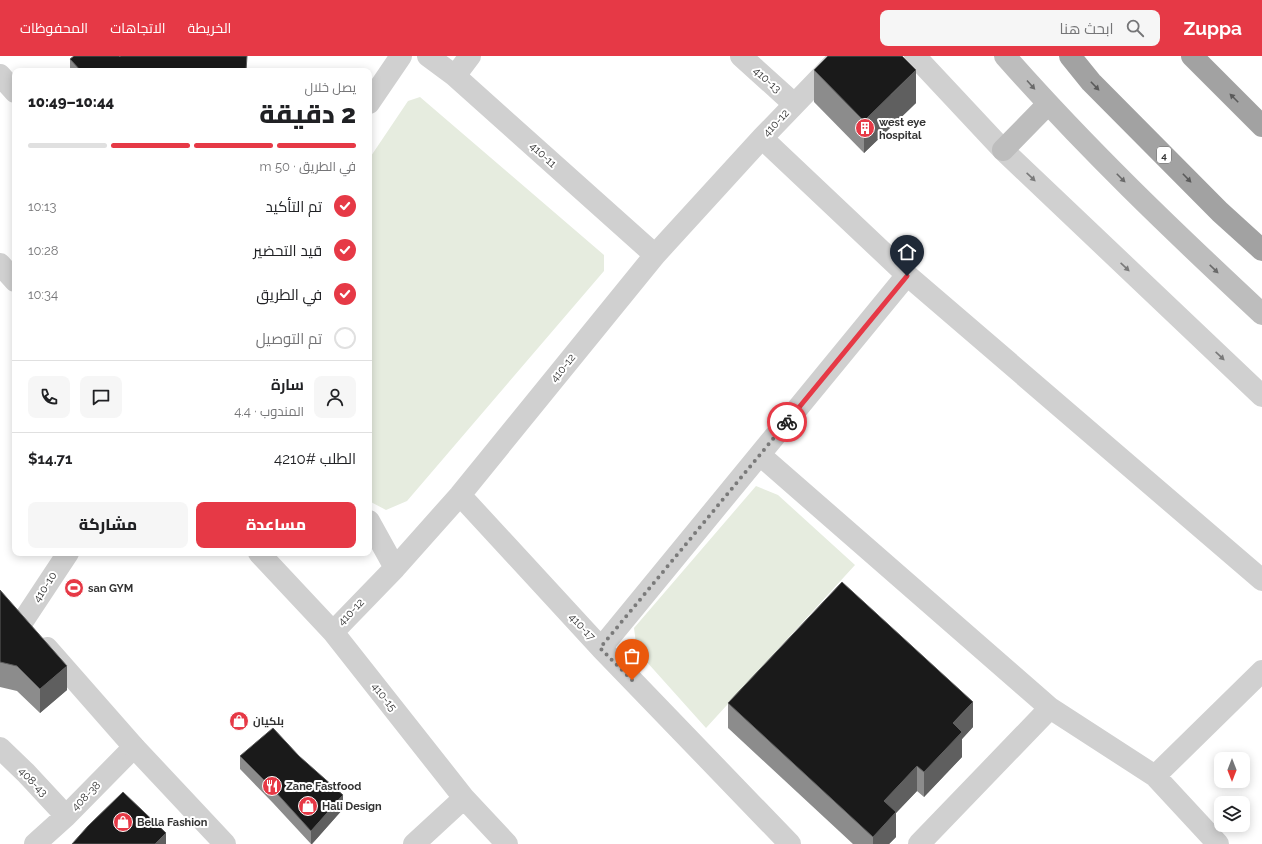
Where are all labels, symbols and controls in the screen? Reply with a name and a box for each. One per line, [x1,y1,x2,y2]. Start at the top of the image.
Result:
search box [880,10,1160,46]
icon: search [1124,17,1146,39]
text: Zuppa [1184,17,1242,39]
text: المحفوظات [20,20,88,36]
text: الاتجاهات [110,20,166,36]
text: الخريطة [188,20,231,36]
text: ابحث هنا [1060,20,1114,38]
street label: 410-13 [751,64,784,96]
text: يصل خلال [304,80,356,95]
one-way arrow [1026,80,1035,90]
one-way arrow [1090,81,1100,91]
text: 10:44–10:49 [28,93,114,111]
one-way arrow [1229,93,1239,103]
text: 2 دقيقة [259,99,356,129]
street label: 410-12 [760,107,792,139]
place label: west eye hospital [879,116,926,142]
building icon: west eye hospital [854,117,876,139]
street label: 410-11 [527,140,559,171]
road number: 4 [1157,147,1171,163]
text: في الطريق · 50 m [260,159,356,174]
one-way arrow [1026,172,1036,182]
one-way arrow [1116,173,1126,183]
one-way arrow [1182,173,1192,183]
icon: check [334,195,356,217]
text: تم التأكيد [265,198,322,216]
text: 10:13 [28,199,56,214]
pin [890,235,924,276]
icon: check [334,239,356,261]
icon: home [896,241,918,263]
text: قيد التحضير [253,242,322,260]
text: 10:28 [28,243,58,258]
one-way arrow [1120,262,1130,272]
one-way arrow [1209,264,1219,274]
icon: check [334,283,356,305]
text: في الطريق [256,286,322,304]
text: 10:34 [28,287,58,302]
text: تم التوصيل [256,330,322,348]
street label: 410-12 [548,351,578,385]
one-way arrow [1215,351,1225,361]
button: phone [28,376,70,418]
button: chat [80,376,122,418]
text: سارة [271,376,304,394]
button: person [314,376,356,418]
courier [767,402,807,442]
text: المندوب · 4.4 [234,404,304,419]
icon: bike [776,411,798,433]
text: $14.71 [28,450,72,468]
text: الطلب #4210 [274,450,356,468]
button: مشاركة [28,502,188,548]
button: مساعدة [196,502,356,548]
street label: 410-10 [30,569,60,605]
sports icon: san GYM [63,577,85,599]
place label: san GYM [88,582,133,595]
street label: 410-12 [335,596,367,628]
street label: 410-17 [566,611,598,643]
pin [615,639,649,680]
icon: bag [621,645,643,667]
street label: 410-15 [369,680,399,714]
shop icon: بلکیان [228,710,250,732]
place label: بلکیان [253,715,284,728]
north arrow [1214,752,1250,788]
map controls [1214,752,1250,832]
street label: 408-43 [16,765,50,799]
restaurant icon: Zane Fastfood [261,775,283,797]
street label: 408-38 [69,779,103,813]
place label: Zane Fastfood [286,780,361,793]
shop icon: Hali Design [297,795,319,817]
button: layers [1214,796,1250,832]
place label: Hali Design [322,800,382,813]
shop icon: Bella Fashion [112,811,134,833]
place label: Bella Fashion [137,816,208,829]

